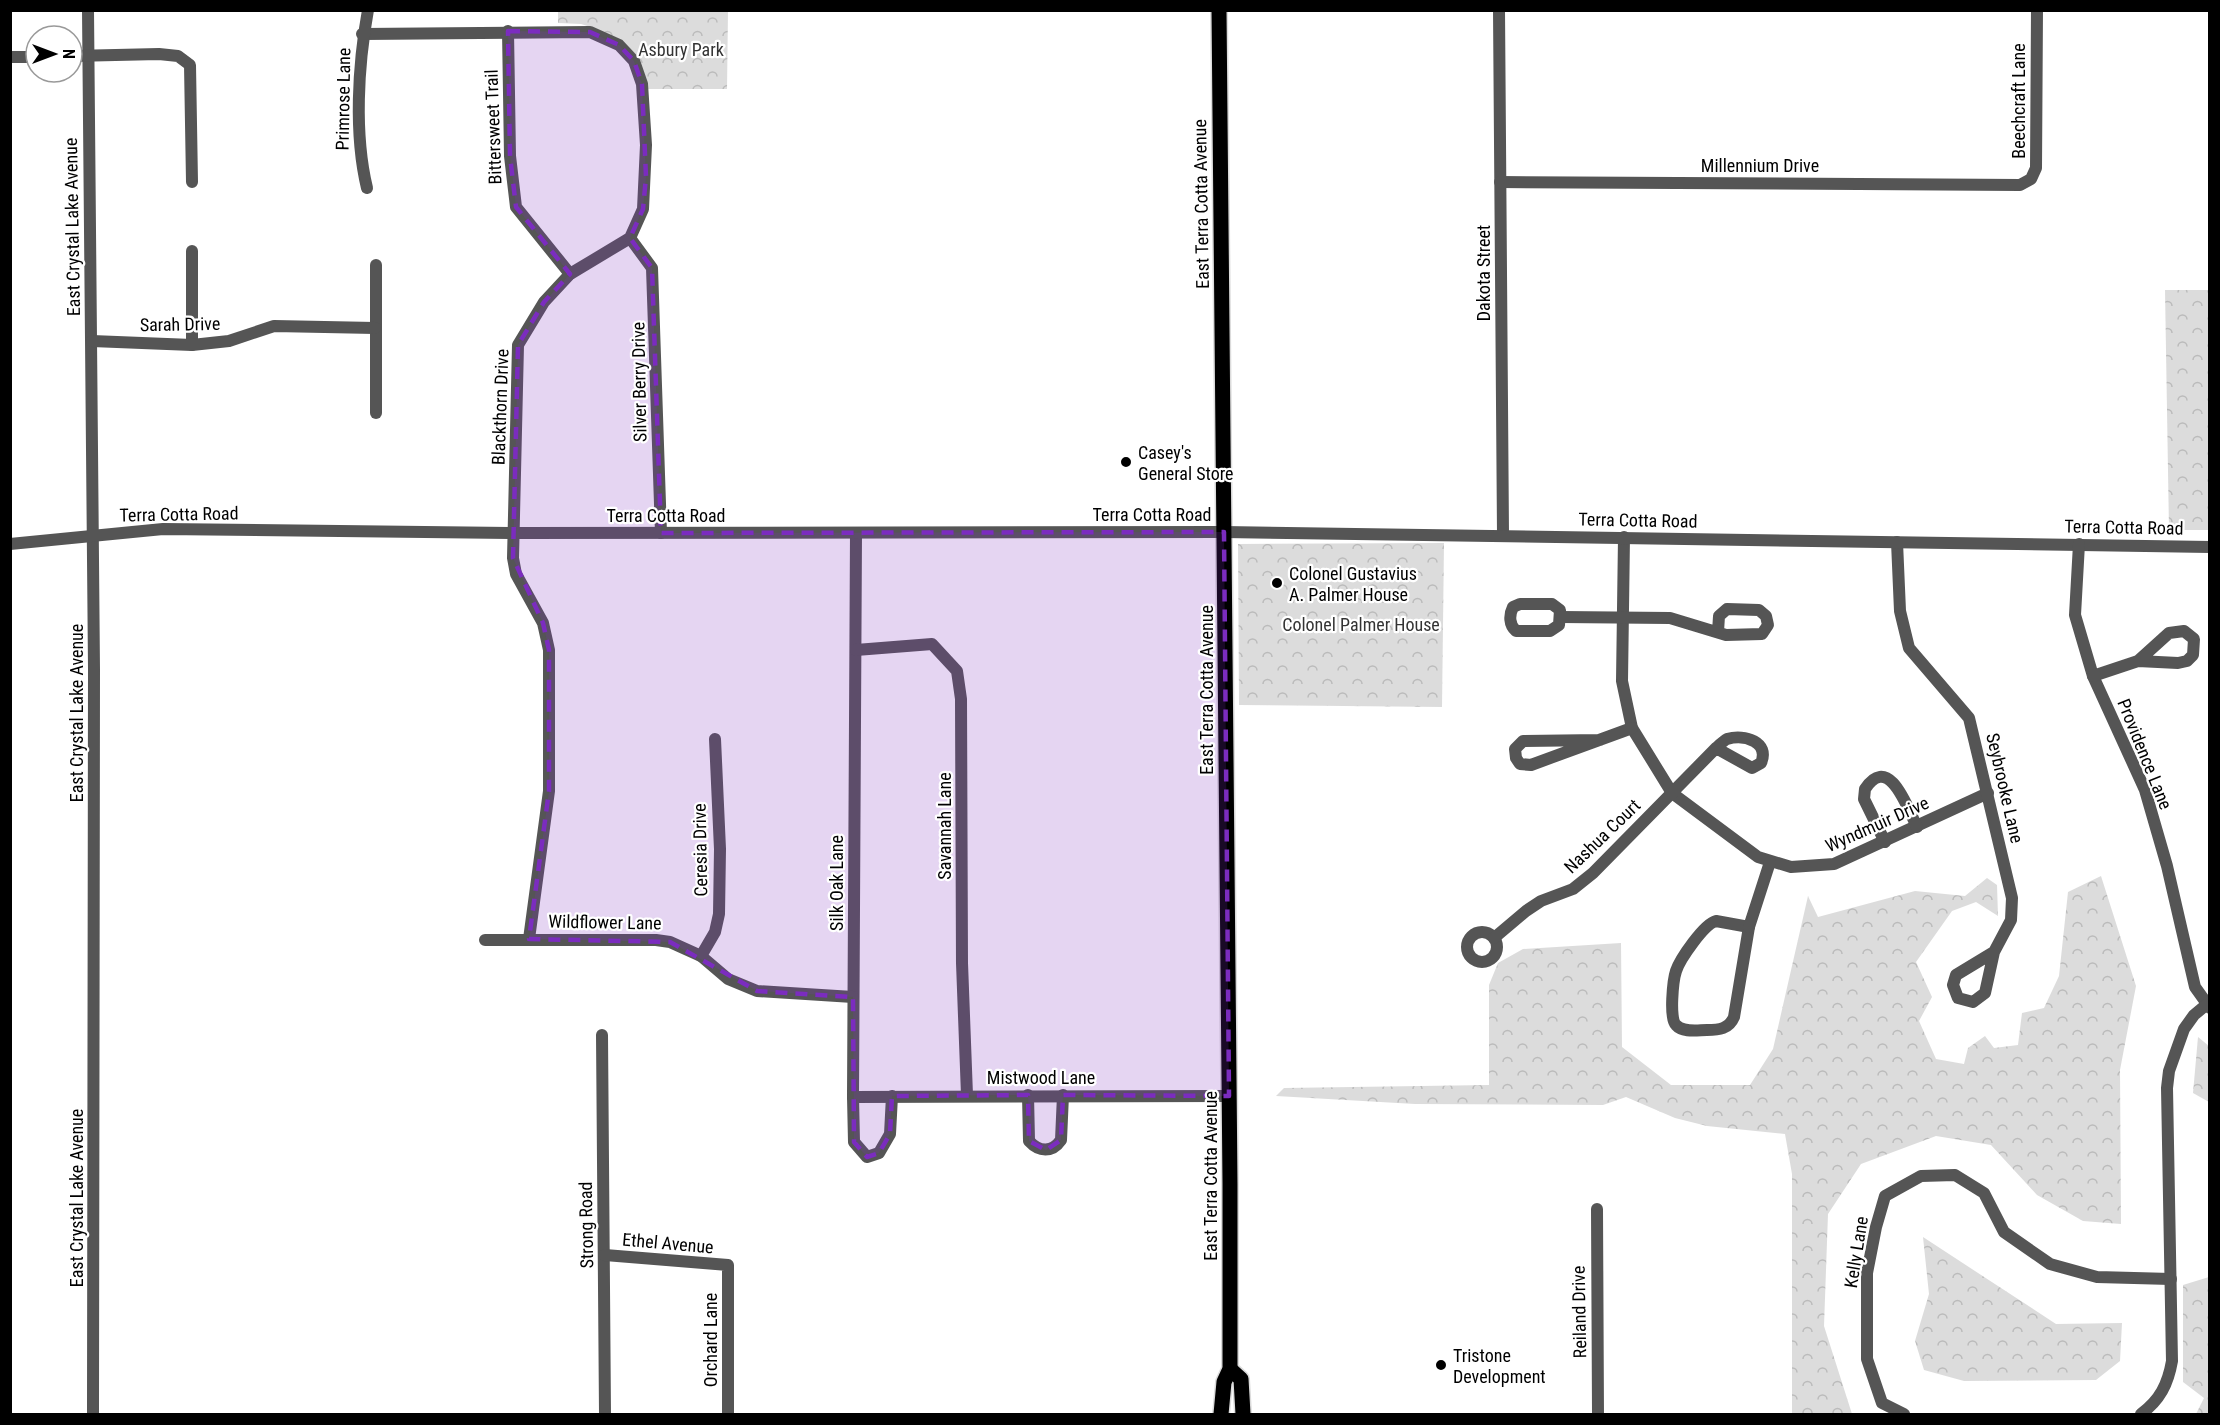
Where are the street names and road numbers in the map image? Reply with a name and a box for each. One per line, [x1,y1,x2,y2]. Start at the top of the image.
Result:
street label: Beechcraft Lane [2008,43,2029,159]
street label: Primrose Lane [332,48,354,150]
street label: Bittersweet Trail [480,69,506,185]
street label: East Terra Cotta Avenue [1189,119,1213,289]
street label: East Crystal Lake Avenue [60,138,84,316]
street label: Millennium Drive [1701,155,1819,176]
street label: Dakota Street [1473,225,1494,321]
street label: Sarah Drive [140,313,220,335]
street label: Silver Berry Drive [627,322,651,442]
street label: Blackthorn Drive [487,349,513,465]
street label: Terra Cotta Road [119,502,239,526]
street label: Terra Cotta Road [1092,504,1212,525]
street label: Terra Cotta Road [606,505,726,526]
street label: Terra Cotta Road [1578,508,1698,532]
street label: Terra Cotta Road [2064,515,2184,539]
street label: East Terra Cotta Avenue [1196,605,1217,775]
street label: East Crystal Lake Avenue [66,624,87,802]
street label: Providence Lane [2113,696,2177,812]
street label: Seybrooke Lane [1982,731,2028,845]
street label: Savannah Lane [934,772,955,880]
street label: Wyndmuir Drive [1822,792,1932,856]
street label: Nashua Court [1560,795,1644,877]
street label: Ceresia Drive [689,803,711,897]
street label: Silk Oak Lane [826,835,847,931]
street label: Wildflower Lane [548,911,662,933]
street label: Mistwood Lane [987,1067,1095,1088]
street label: East Terra Cotta Avenue [1200,1091,1221,1261]
street label: East Crystal Lake Avenue [66,1109,87,1287]
street label: Strong Road [575,1181,597,1269]
street label: Kelly Lane [1840,1215,1872,1289]
street label: Ethel Avenue [622,1229,714,1257]
street label: Reiland Drive [1568,1266,1590,1358]
street label: Orchard Lane [700,1293,721,1387]

